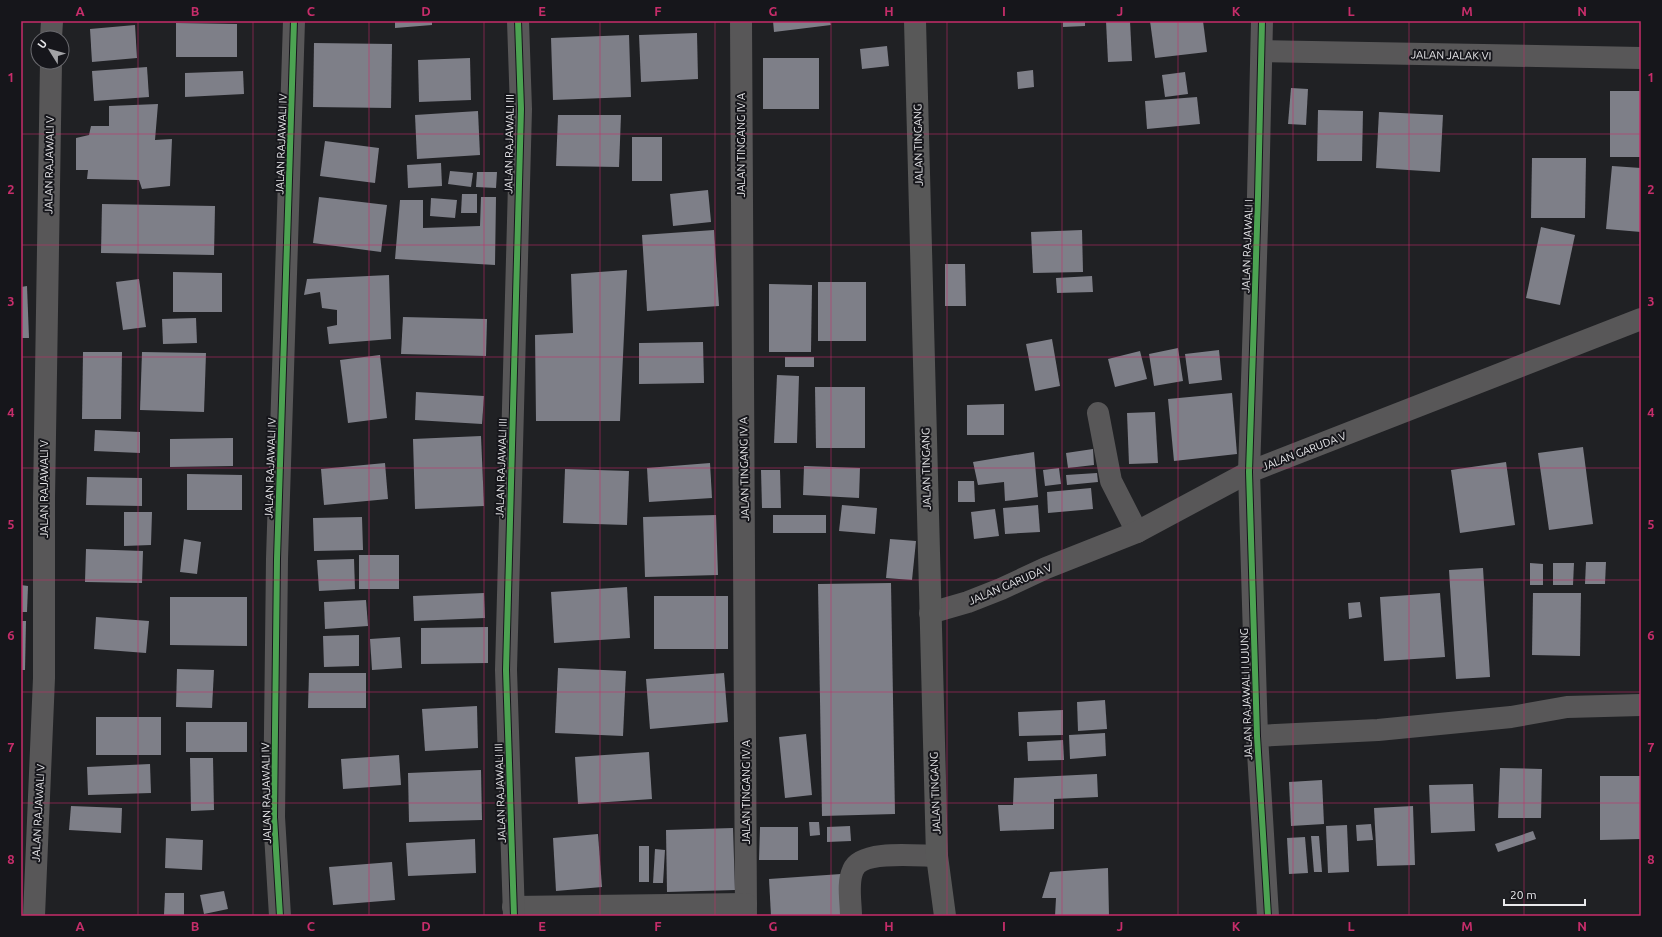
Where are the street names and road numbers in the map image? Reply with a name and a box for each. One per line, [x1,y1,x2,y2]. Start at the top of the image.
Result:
street label: JALAN JALAK VI [1411,48,1491,62]
street label: JALAN TINGANG IV A [735,92,747,197]
street label: JALAN RAJAWALI IV [273,93,289,195]
street label: JALAN RAJAWALI III [502,94,516,194]
street label: JALAN TINGANG [911,104,925,186]
street label: JALAN RAJAWALI V [42,116,56,214]
street label: JALAN RAJAWALI I [1239,199,1255,293]
street label: JALAN TINGANG IV A [737,416,751,521]
street label: JALAN RAJAWALI IV [262,417,278,519]
street label: JALAN RAJAWALI III [493,418,509,518]
street label: JALAN TINGANG [919,428,933,510]
street label: JALAN GARUDA V [1260,429,1348,473]
street label: JALAN RAJAWALI V [38,440,50,538]
street label: JALAN GARUDA V [967,561,1053,607]
street label: JALAN RAJAWALI I UJUNG [1238,628,1254,760]
street label: JALAN TINGANG IV A [740,739,752,844]
street label: JALAN RAJAWALI IV [259,742,273,844]
street label: JALAN RAJAWALI III [492,743,508,843]
street label: JALAN TINGANG [928,752,942,834]
street label: JALAN RAJAWALI V [29,764,47,862]

